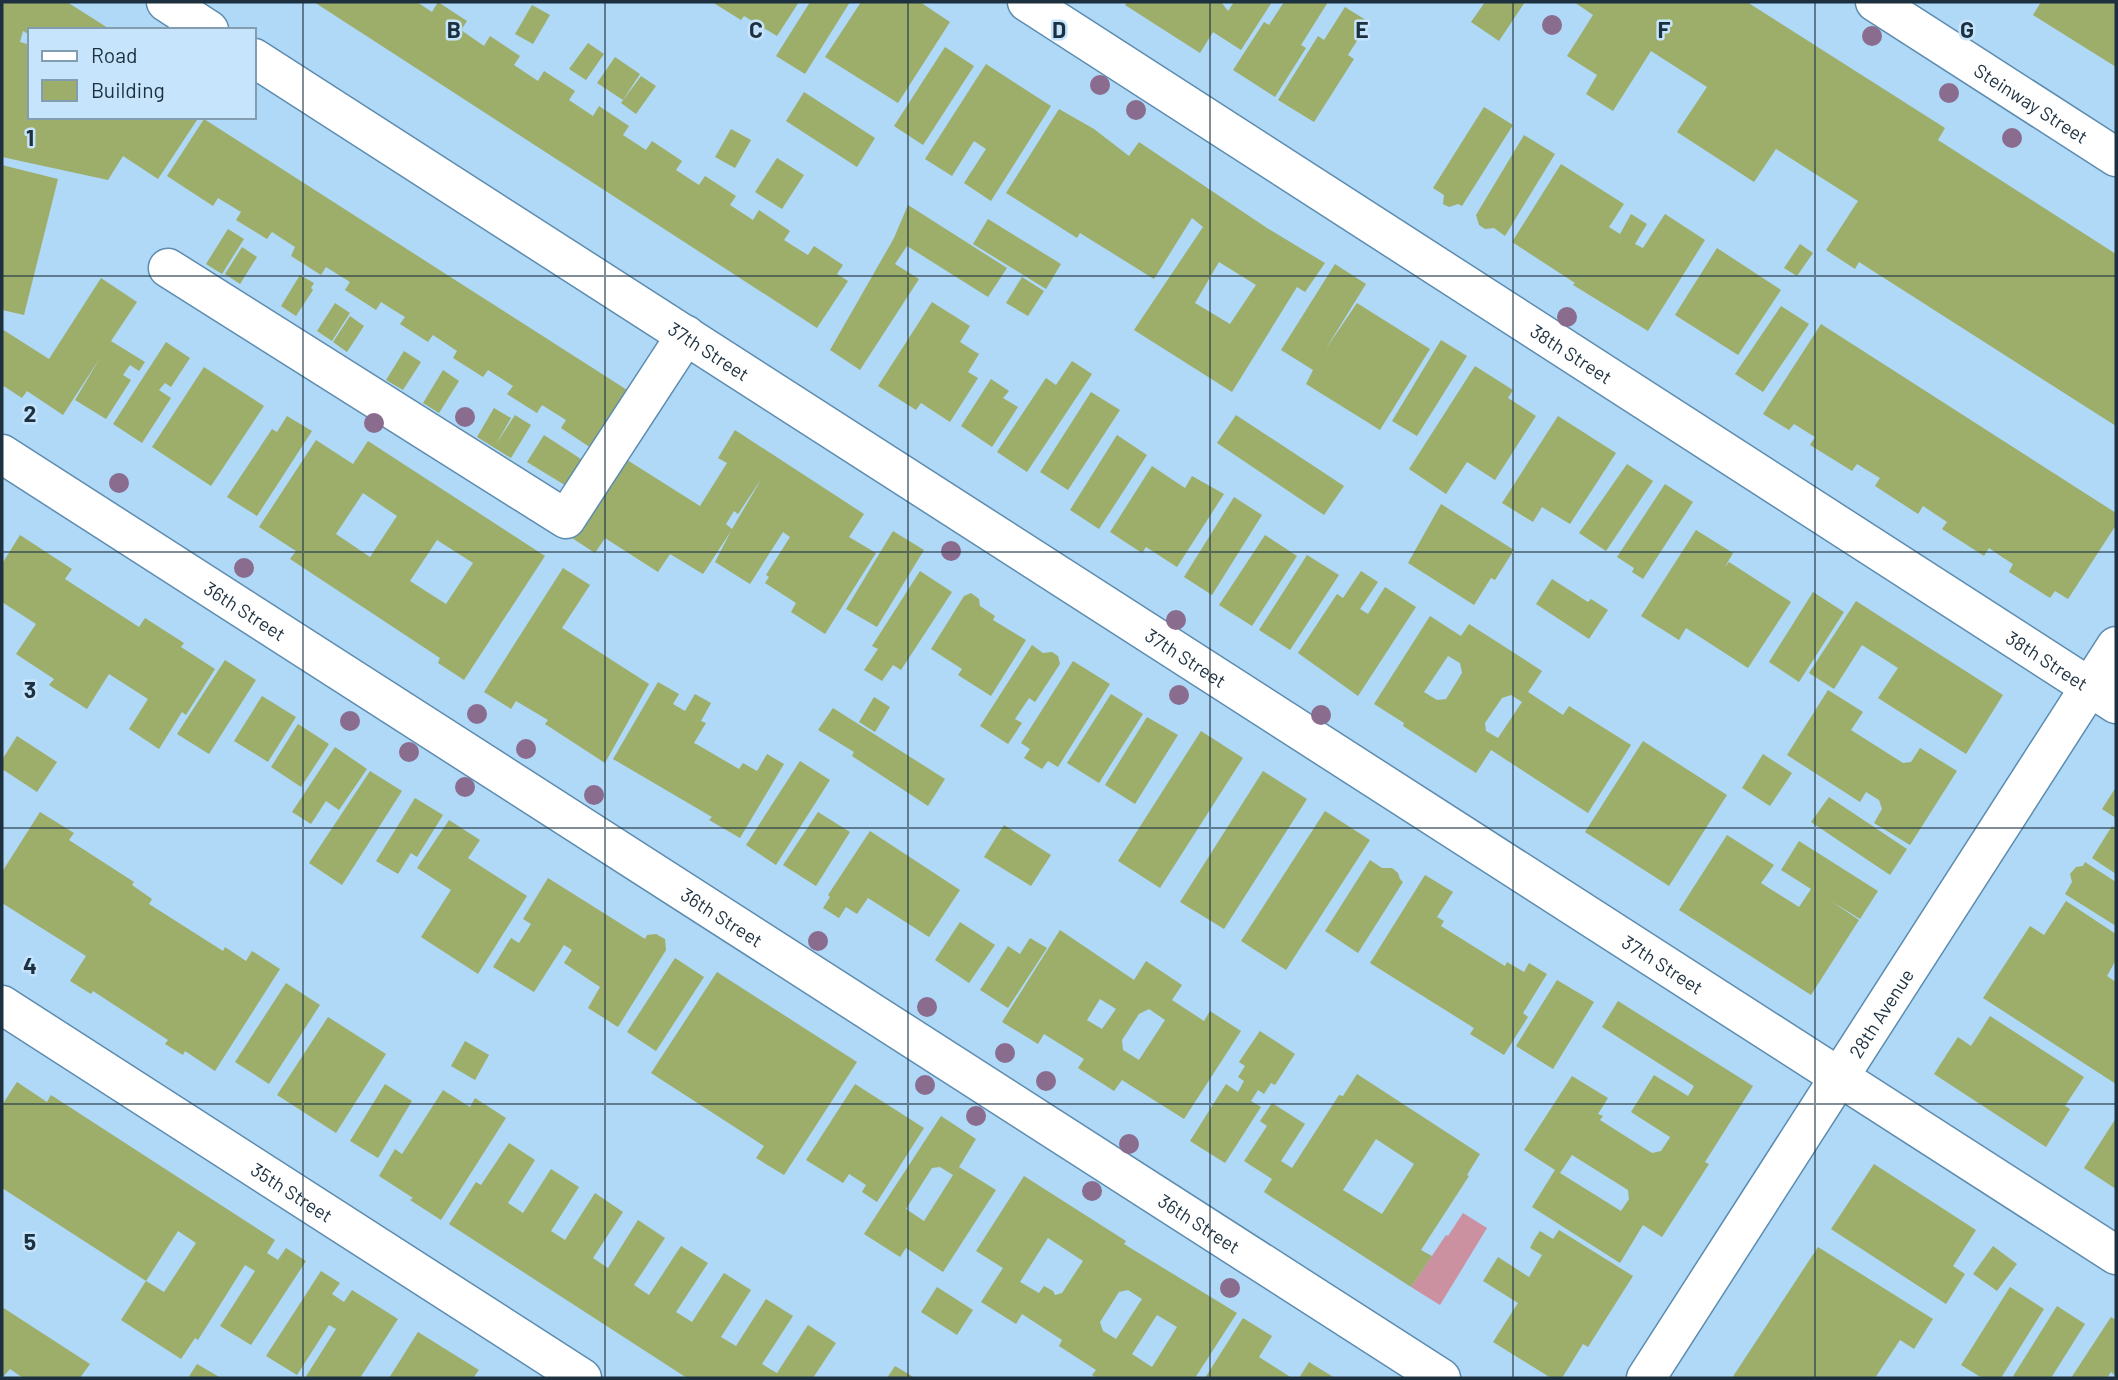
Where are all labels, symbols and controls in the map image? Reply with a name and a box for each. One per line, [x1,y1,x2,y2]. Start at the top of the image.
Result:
text: B [447,15,461,43]
text: C [749,15,763,43]
text: D [1052,15,1066,43]
text: E [1355,15,1369,43]
text: F [1658,15,1671,43]
text: G [1960,15,1974,43]
legend [28,28,256,119]
text: Road [91,42,137,67]
street label: Steinway Street [1970,58,2093,148]
text: Building [91,77,165,102]
text: 1 [26,123,34,151]
street label: 37th Street [664,316,754,385]
street label: 38th Street [1526,318,1617,388]
text: 2 [24,399,36,427]
street label: 36th Street [200,575,290,645]
street label: 37th Street [1141,623,1231,692]
street label: 38th Street [2002,625,2093,695]
text: 3 [24,675,36,703]
street label: 36th Street [677,882,767,951]
street label: 37th Street [1618,929,1708,998]
text: 4 [23,951,37,979]
street label: 28th Avenue [1843,964,1918,1062]
street label: 35th Street [247,1157,337,1226]
street label: 36th Street [1154,1188,1245,1258]
text: 5 [24,1227,36,1255]

